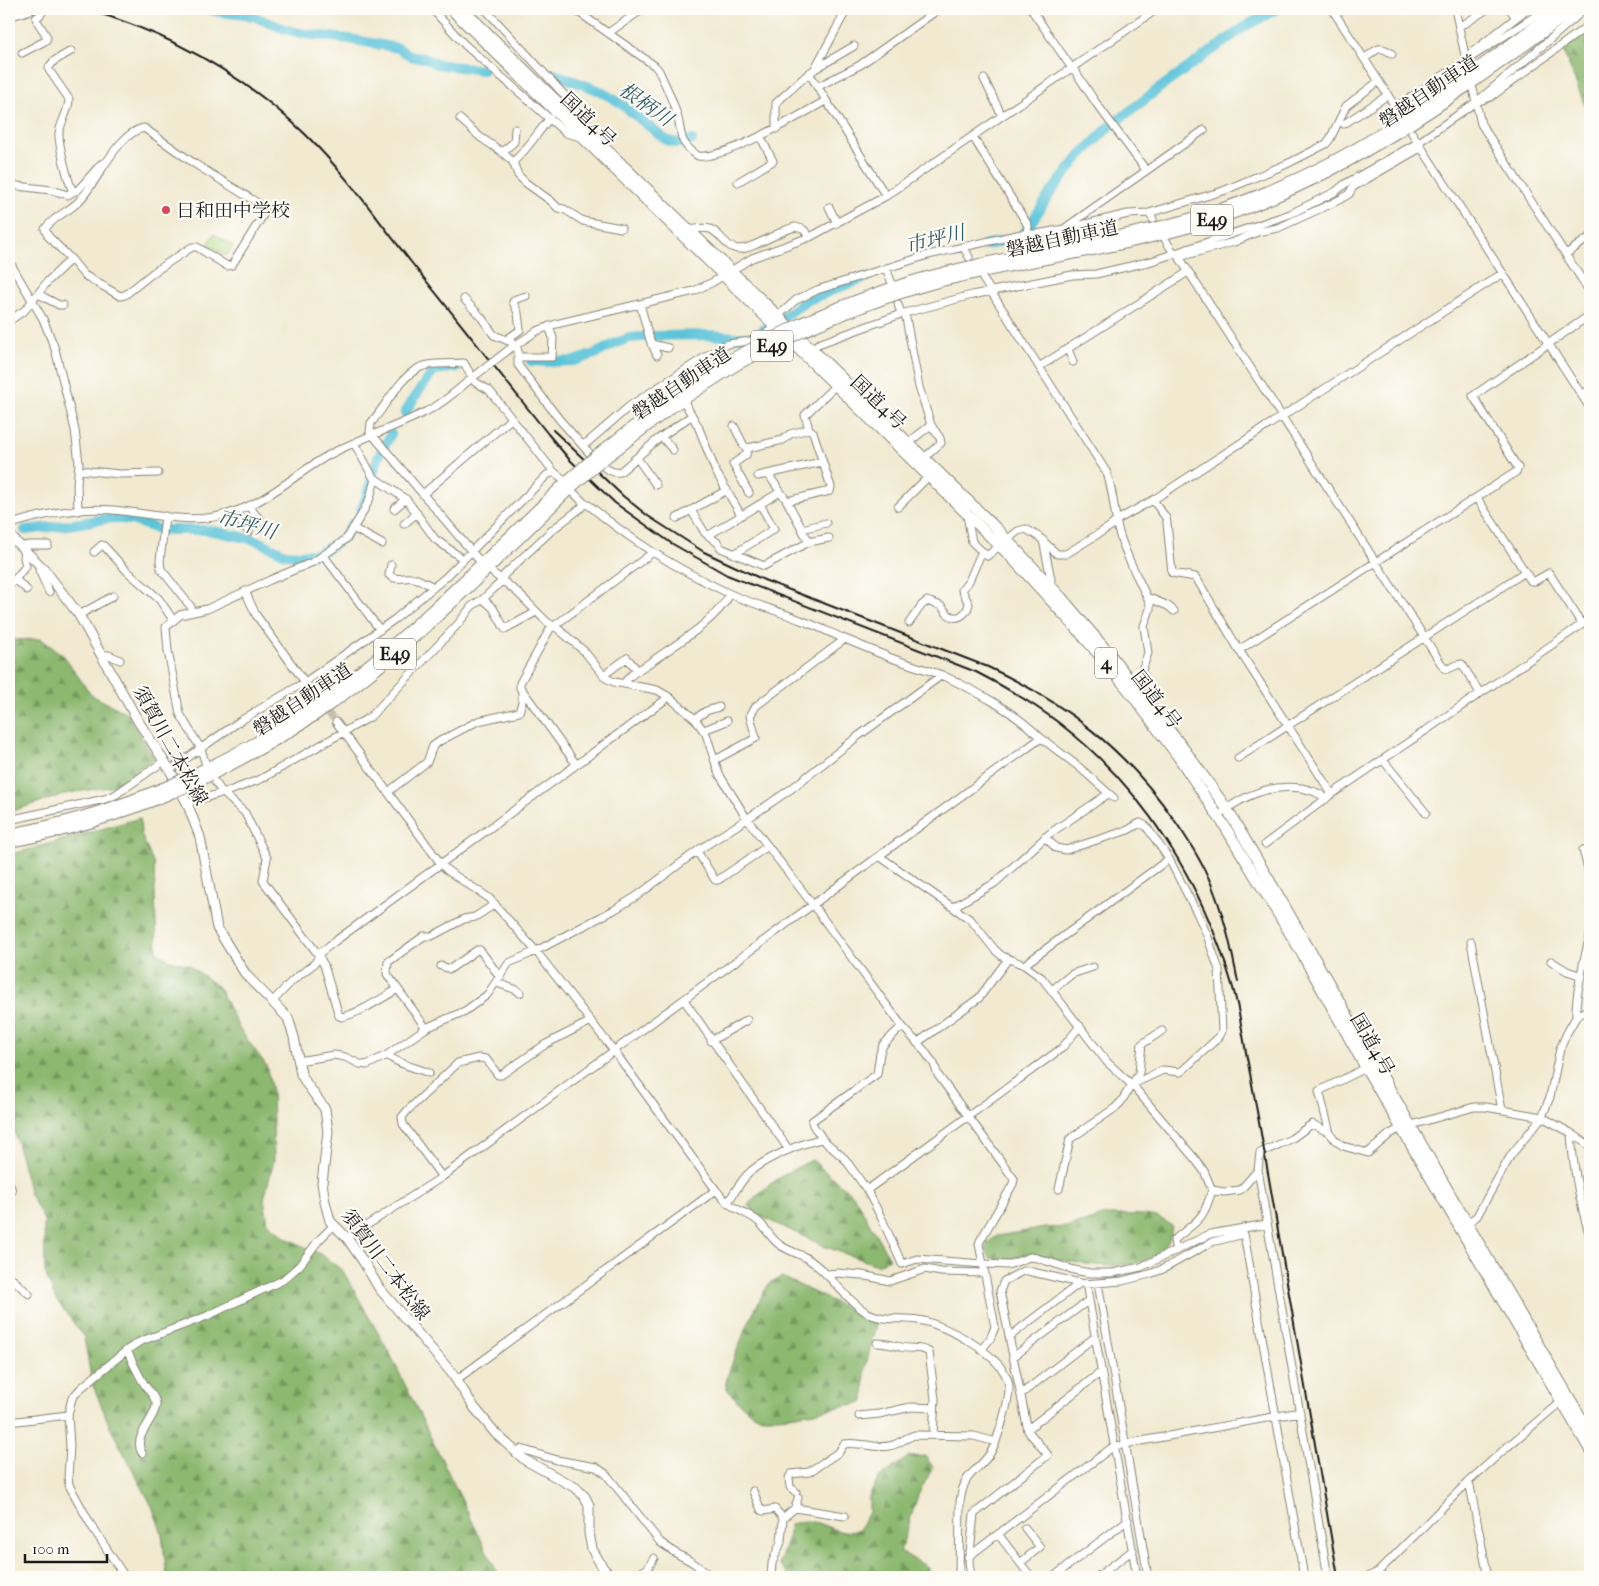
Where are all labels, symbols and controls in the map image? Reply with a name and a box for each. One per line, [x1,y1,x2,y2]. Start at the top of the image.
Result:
street label: 磐越自動車道 [1375,51,1482,133]
water label: 根柄川 [615,78,679,132]
street label: 国道4号 [556,88,620,151]
place label: 日和田中学校 [176,200,290,222]
marker: 日和田中学校 [160,204,172,216]
road number: E49 [1191,204,1233,236]
street label: 磐越自動車道 [1004,216,1120,262]
water label: 市坪川 [903,221,969,258]
road number: E49 [751,331,793,362]
street label: 磐越自動車道 [628,343,735,425]
street label: 国道4号 [846,371,910,434]
water label: 市坪川 [215,505,281,544]
road number: E49 [374,639,416,670]
road number: 4 [1095,648,1117,678]
street label: 磐越自動車道 [249,659,356,741]
street label: 国道4号 [1127,666,1186,733]
street label: 須賀川二本松線 [128,682,212,809]
street label: 国道4号 [1346,1009,1399,1080]
street label: 須賀川二本松線 [336,1205,434,1324]
scale bar [25,1531,108,1563]
text: 100 m [32,1540,70,1558]

